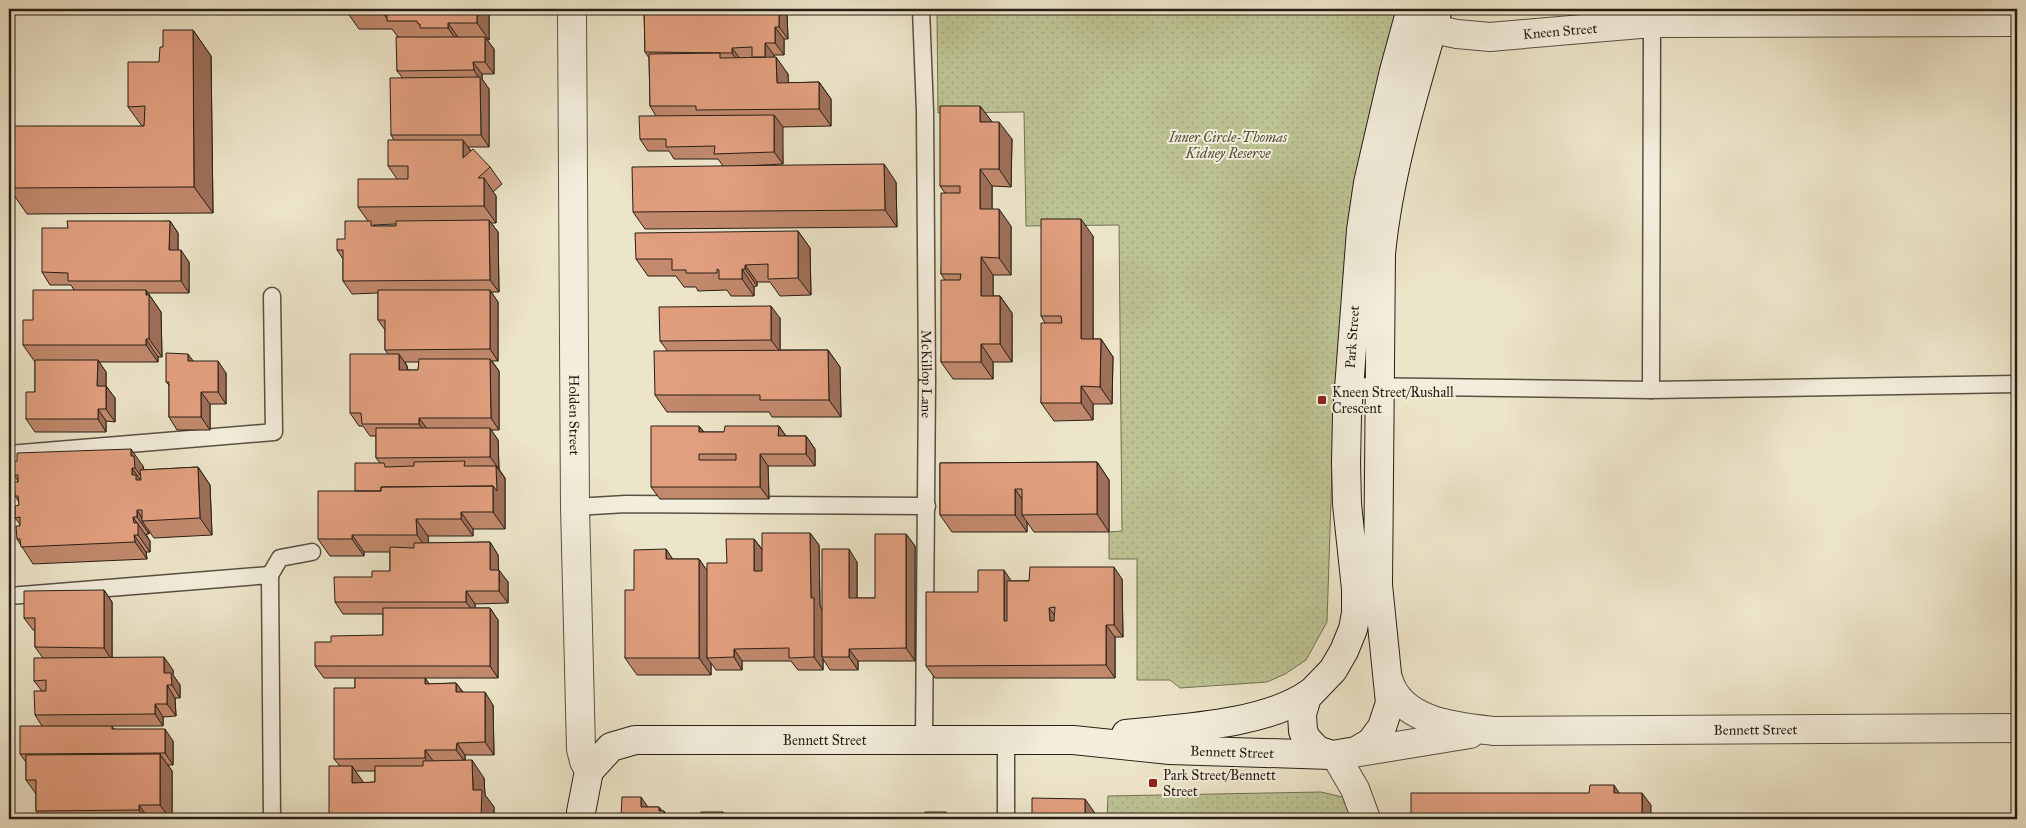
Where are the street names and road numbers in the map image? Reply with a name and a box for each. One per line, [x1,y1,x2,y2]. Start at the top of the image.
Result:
street label: Kneen Street [1522,20,1598,43]
street label: Park Street [1342,305,1363,369]
street label: McKillop Lane [918,330,935,418]
street label: Holden Street [565,374,583,456]
street label: Bennett Street [1713,721,1798,739]
street label: Bennett Street [783,732,867,749]
street label: Bennett Street [1190,743,1274,762]

